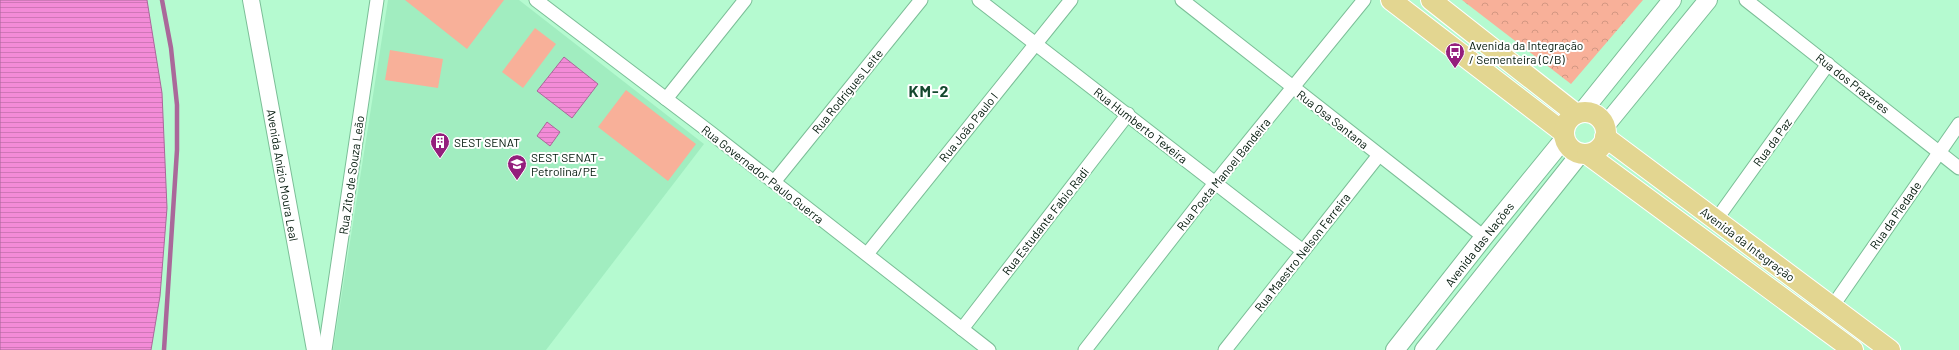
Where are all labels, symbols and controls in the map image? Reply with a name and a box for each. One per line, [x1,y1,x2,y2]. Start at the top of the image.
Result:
place label: Avenida da Integração / Sementeira (C/B) [1469,38,1583,66]
bus stop icon: Avenida da Integração / Sementeira (C/B) [1444,41,1466,69]
street label: Rua Rodrigues Leite [809,46,885,136]
street label: Rua dos Prazeres [1814,50,1893,116]
district label: KM-2 [909,81,949,100]
street label: Rua Humberto Texeira [1092,84,1190,166]
street label: Rua Osa Santana [1295,87,1371,151]
street label: Rua João Paulo I [936,89,1000,165]
street label: Avenida Anízio Moura Leal [265,108,301,242]
street label: Rua Zito de Souza Leão [336,115,366,235]
street label: Rua Poeta Manoel Bandeira [1173,115,1273,233]
street label: Rua da Paz [1750,115,1794,169]
street label: Rua Governador Paulo Guerra [699,122,827,226]
building icon: SEST SENAT [429,131,451,159]
place label: SEST SENAT [454,135,520,149]
place label: SEST SENAT - Petrolina/PE [531,150,604,178]
school or university icon: SEST SENAT - Petrolina/PE [506,153,528,181]
street label: Rua Estudante Fabio Radi [999,164,1091,278]
street label: Rua da Piedade [1866,178,1924,252]
street label: Rua Maestro Nelson Ferreira [1251,190,1353,314]
street label: Avenida das Nações [1442,199,1516,289]
street label: Avenida da Integração [1698,204,1798,284]

